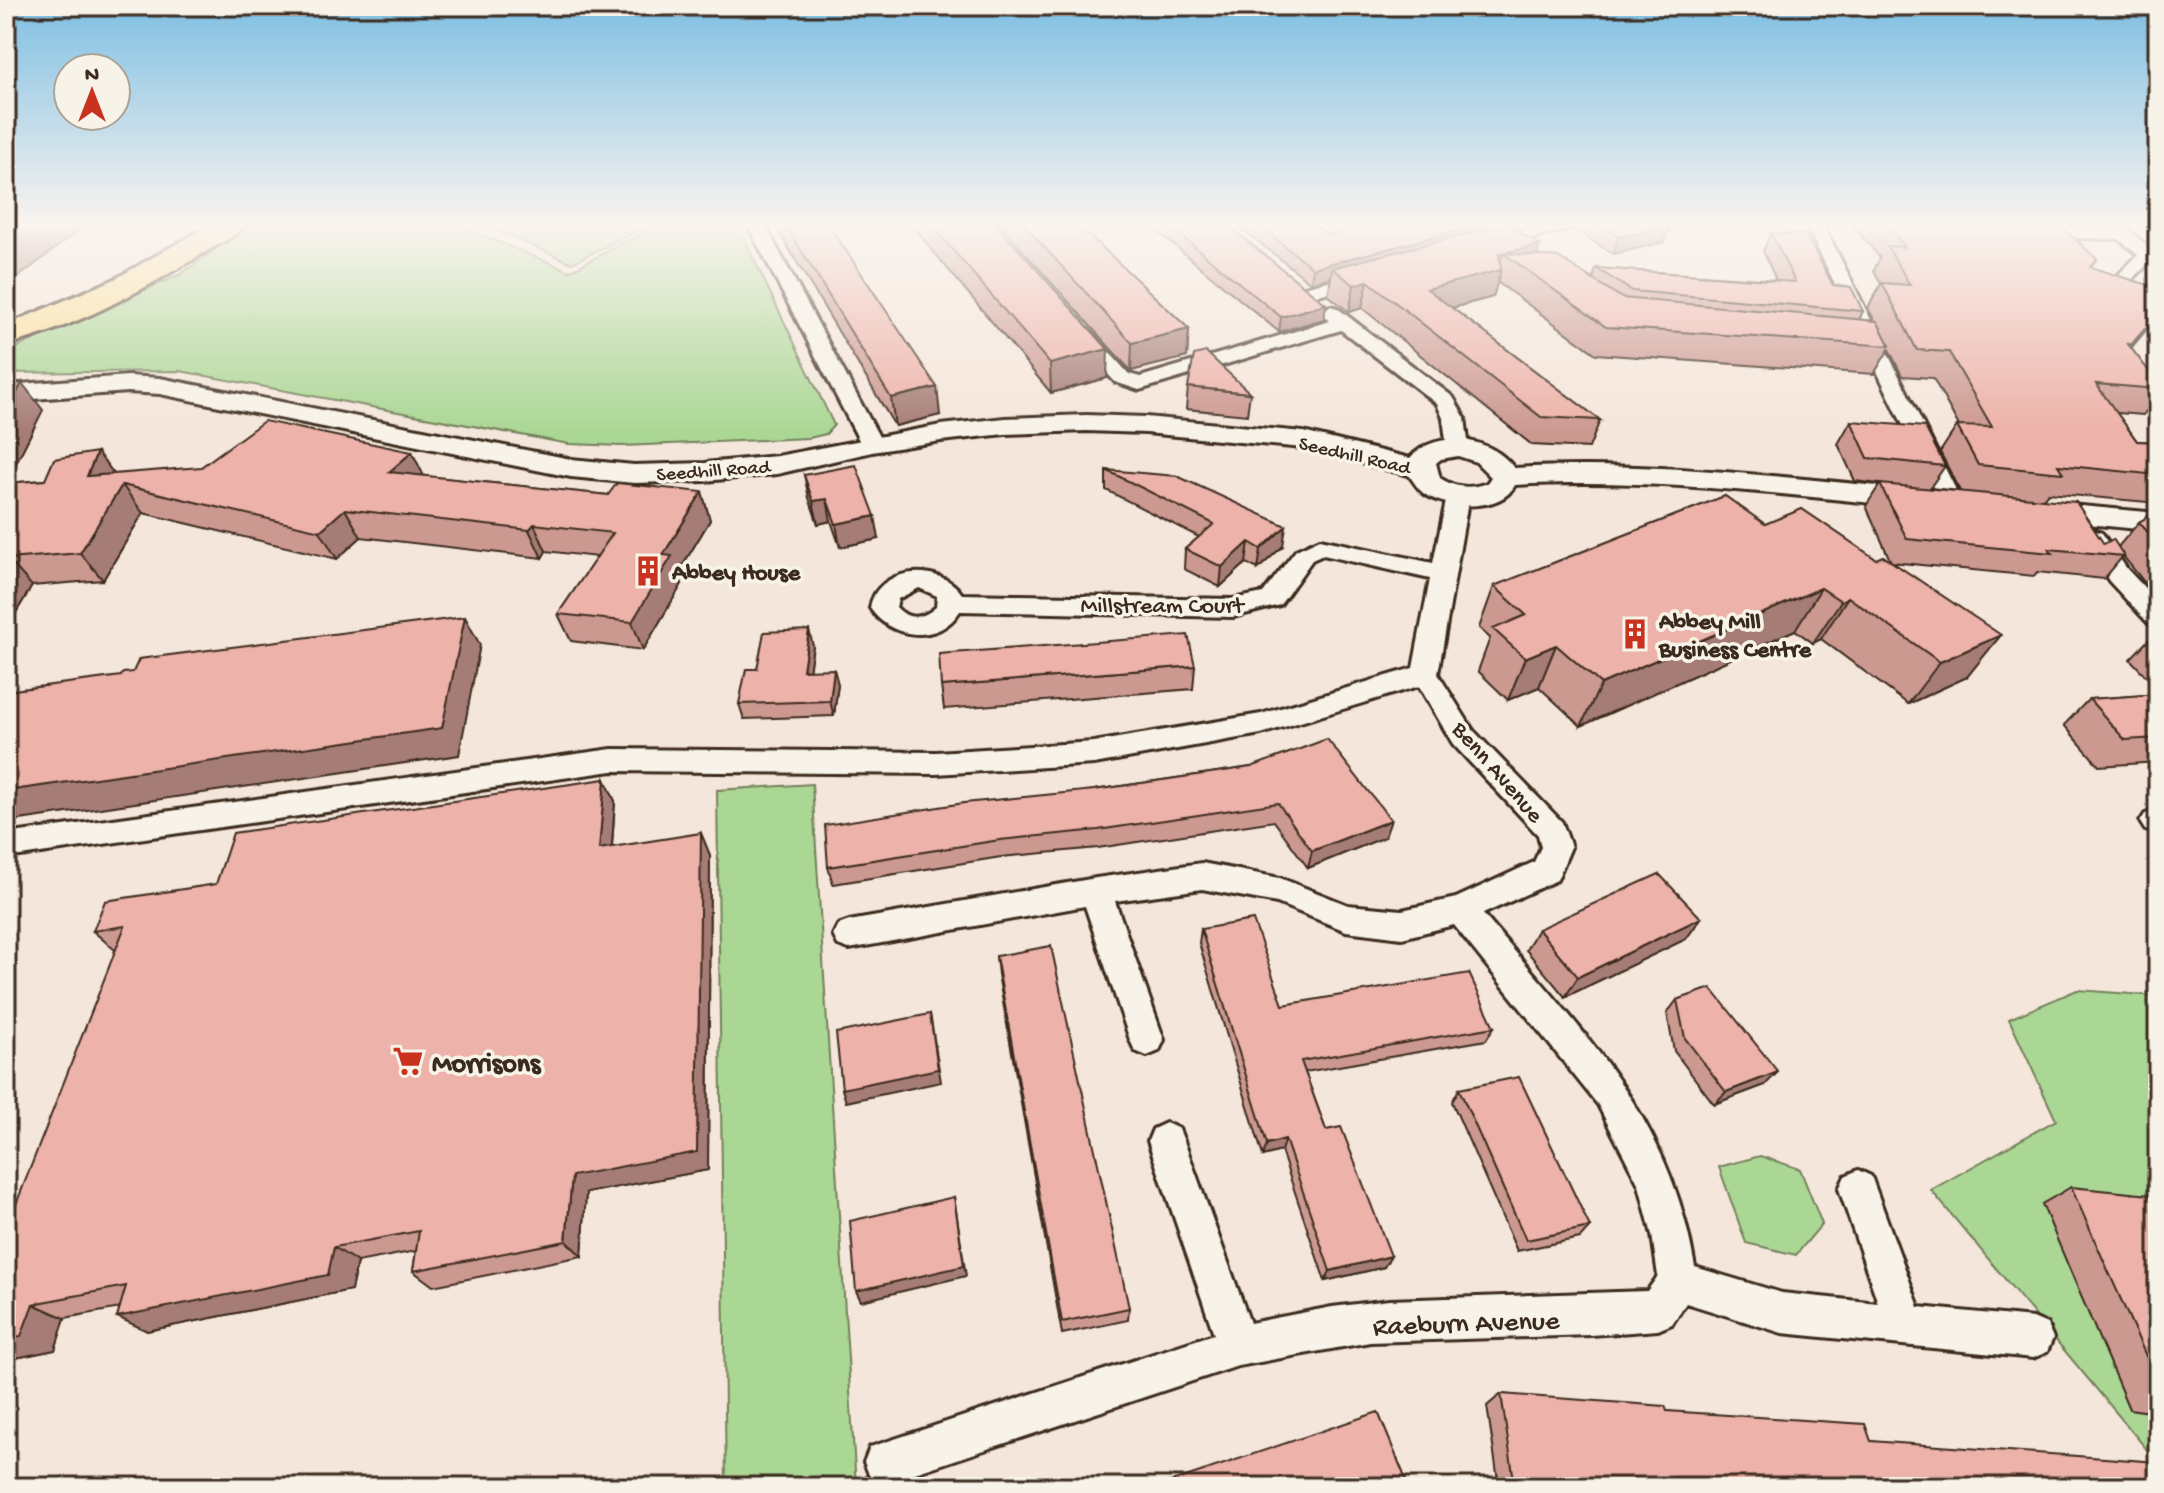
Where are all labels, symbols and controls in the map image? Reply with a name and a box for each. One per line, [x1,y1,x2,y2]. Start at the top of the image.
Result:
north arrow [52,52,132,132]
text: N [85,63,99,89]
street label: Seedhill Road [1296,433,1415,482]
street label: Seedhill Road [656,457,773,488]
building icon: Abbey House [631,554,665,588]
place label: Abbey House [671,560,802,589]
street label: Millstream Court [1080,593,1246,622]
place label: Abbey Mill Business Centre [1658,609,1813,666]
building icon: Abbey Mill Business Centre [1618,617,1652,651]
street label: Benn Avenue [1444,716,1549,831]
supermarket icon: Morrisons [391,1044,425,1078]
place label: Morrisons [432,1049,542,1082]
street label: Raeburn Avenue [1372,1306,1561,1345]

